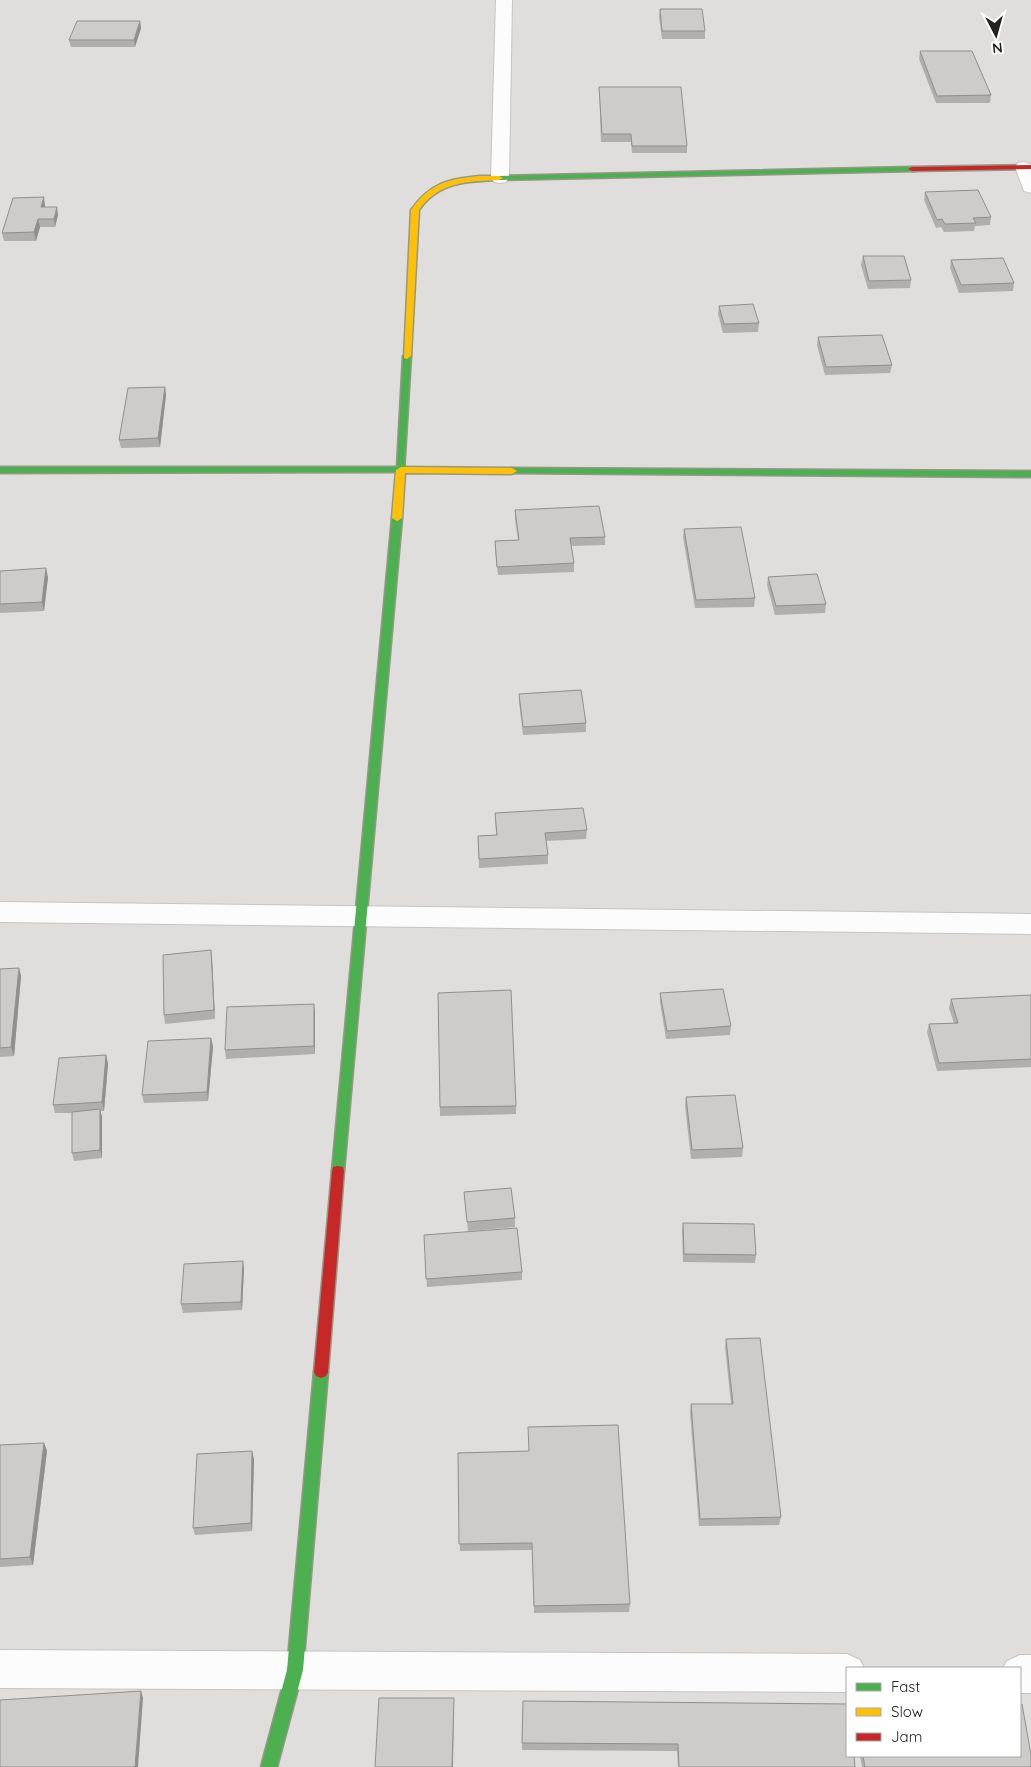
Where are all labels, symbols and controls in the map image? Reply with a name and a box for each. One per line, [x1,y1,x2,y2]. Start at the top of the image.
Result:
north arrow [971,10,1021,60]
text: N [991,38,1003,57]
legend [846,1667,1021,1757]
text: Fast [891,1677,920,1696]
text: Slow [891,1702,923,1721]
text: Jam [891,1727,922,1746]

